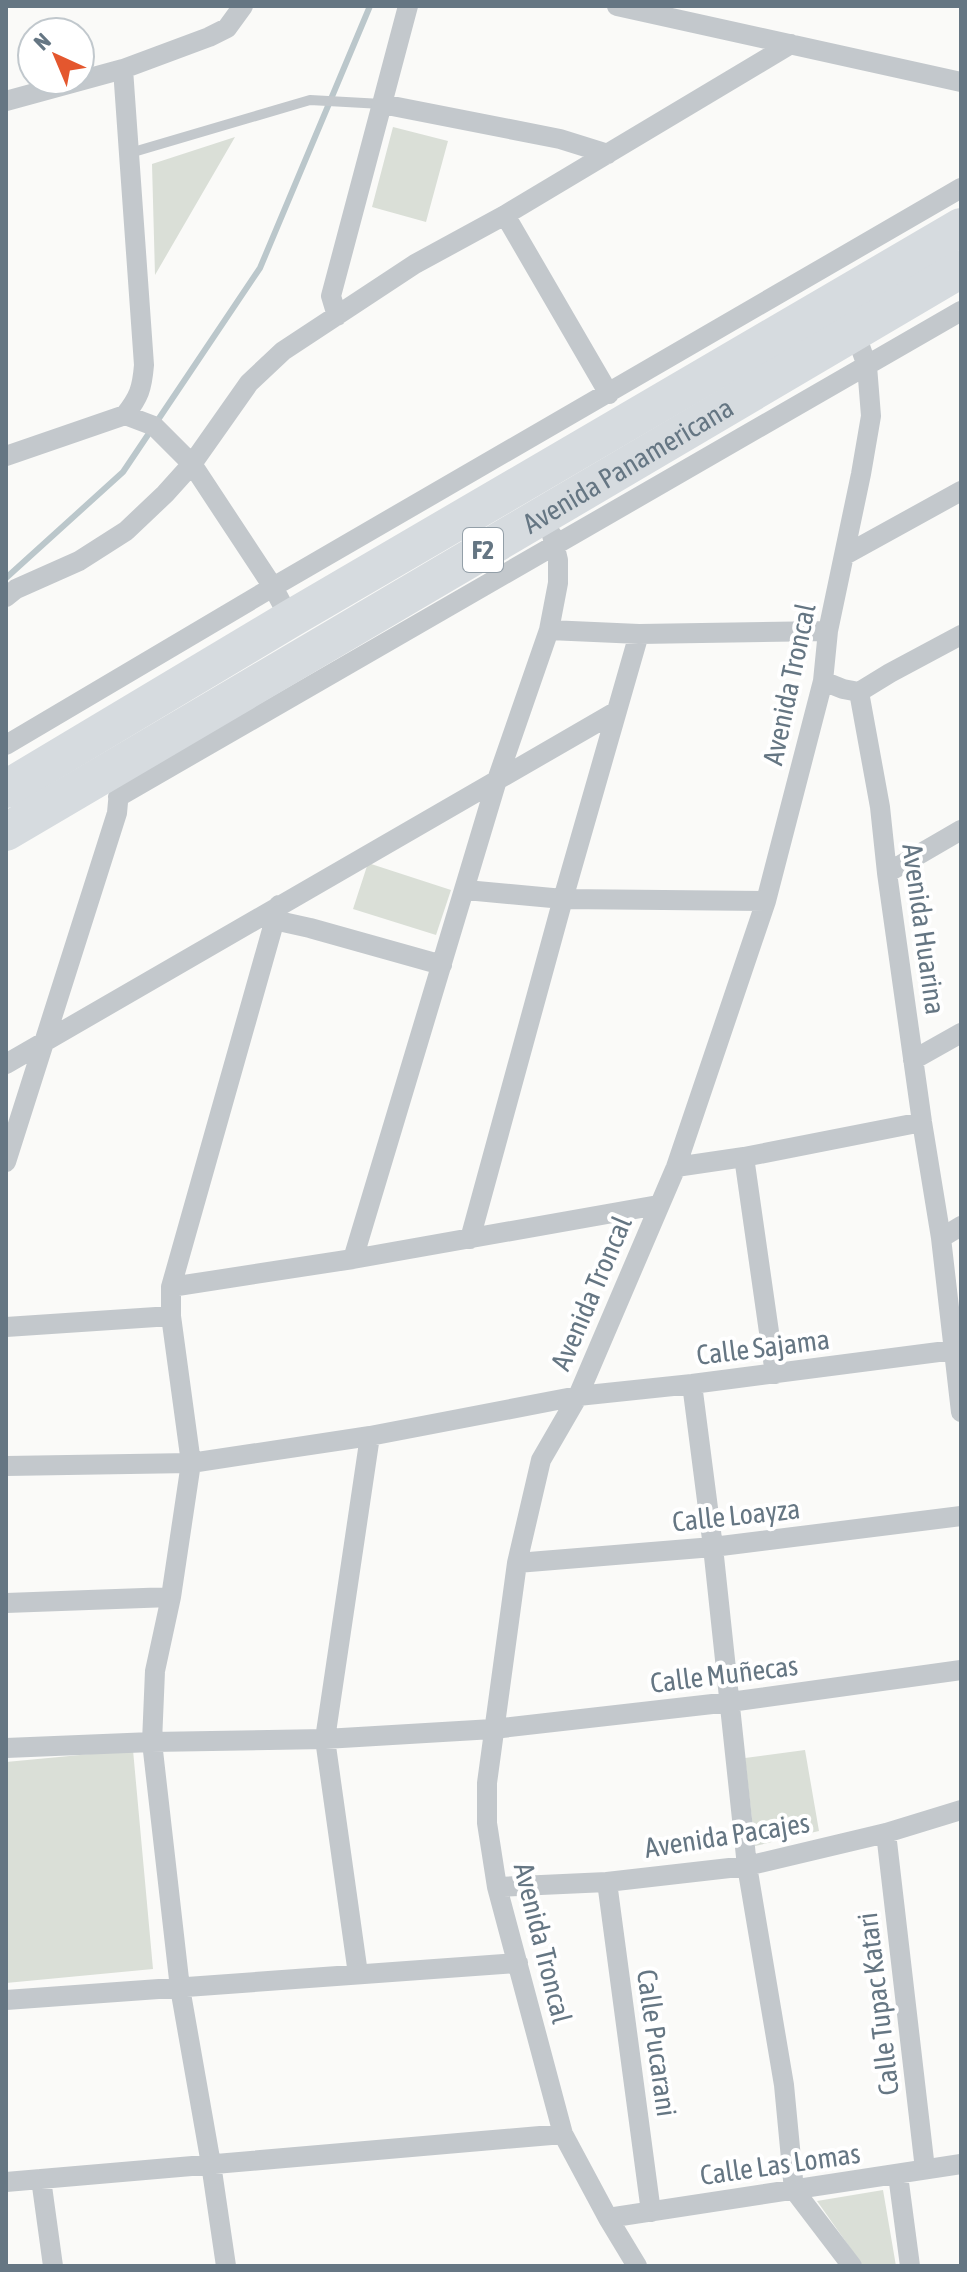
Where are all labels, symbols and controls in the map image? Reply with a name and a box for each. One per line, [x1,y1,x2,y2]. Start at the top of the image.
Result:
north arrow [16,16,96,96]
text: N [28,28,56,55]
street label: Avenida Panamericana [517,391,739,540]
road number: F2 [463,528,503,572]
street label: Avenida Troncal [756,600,822,768]
street label: Avenida Huarina [896,842,952,1016]
street label: Avenida Troncal [544,1211,638,1375]
street label: Calle Sajama [694,1323,832,1371]
street label: Calle Loayza [670,1492,802,1538]
street label: Calle Muñecas [648,1649,800,1699]
street label: Avenida Pacajes [642,1806,812,1864]
street label: Avenida Troncal [508,1859,579,2027]
street label: Calle Tupac Katari [851,1911,905,2097]
street label: Calle Pucarani [631,1967,683,2119]
street label: Calle Las Lomas [698,2137,862,2191]

